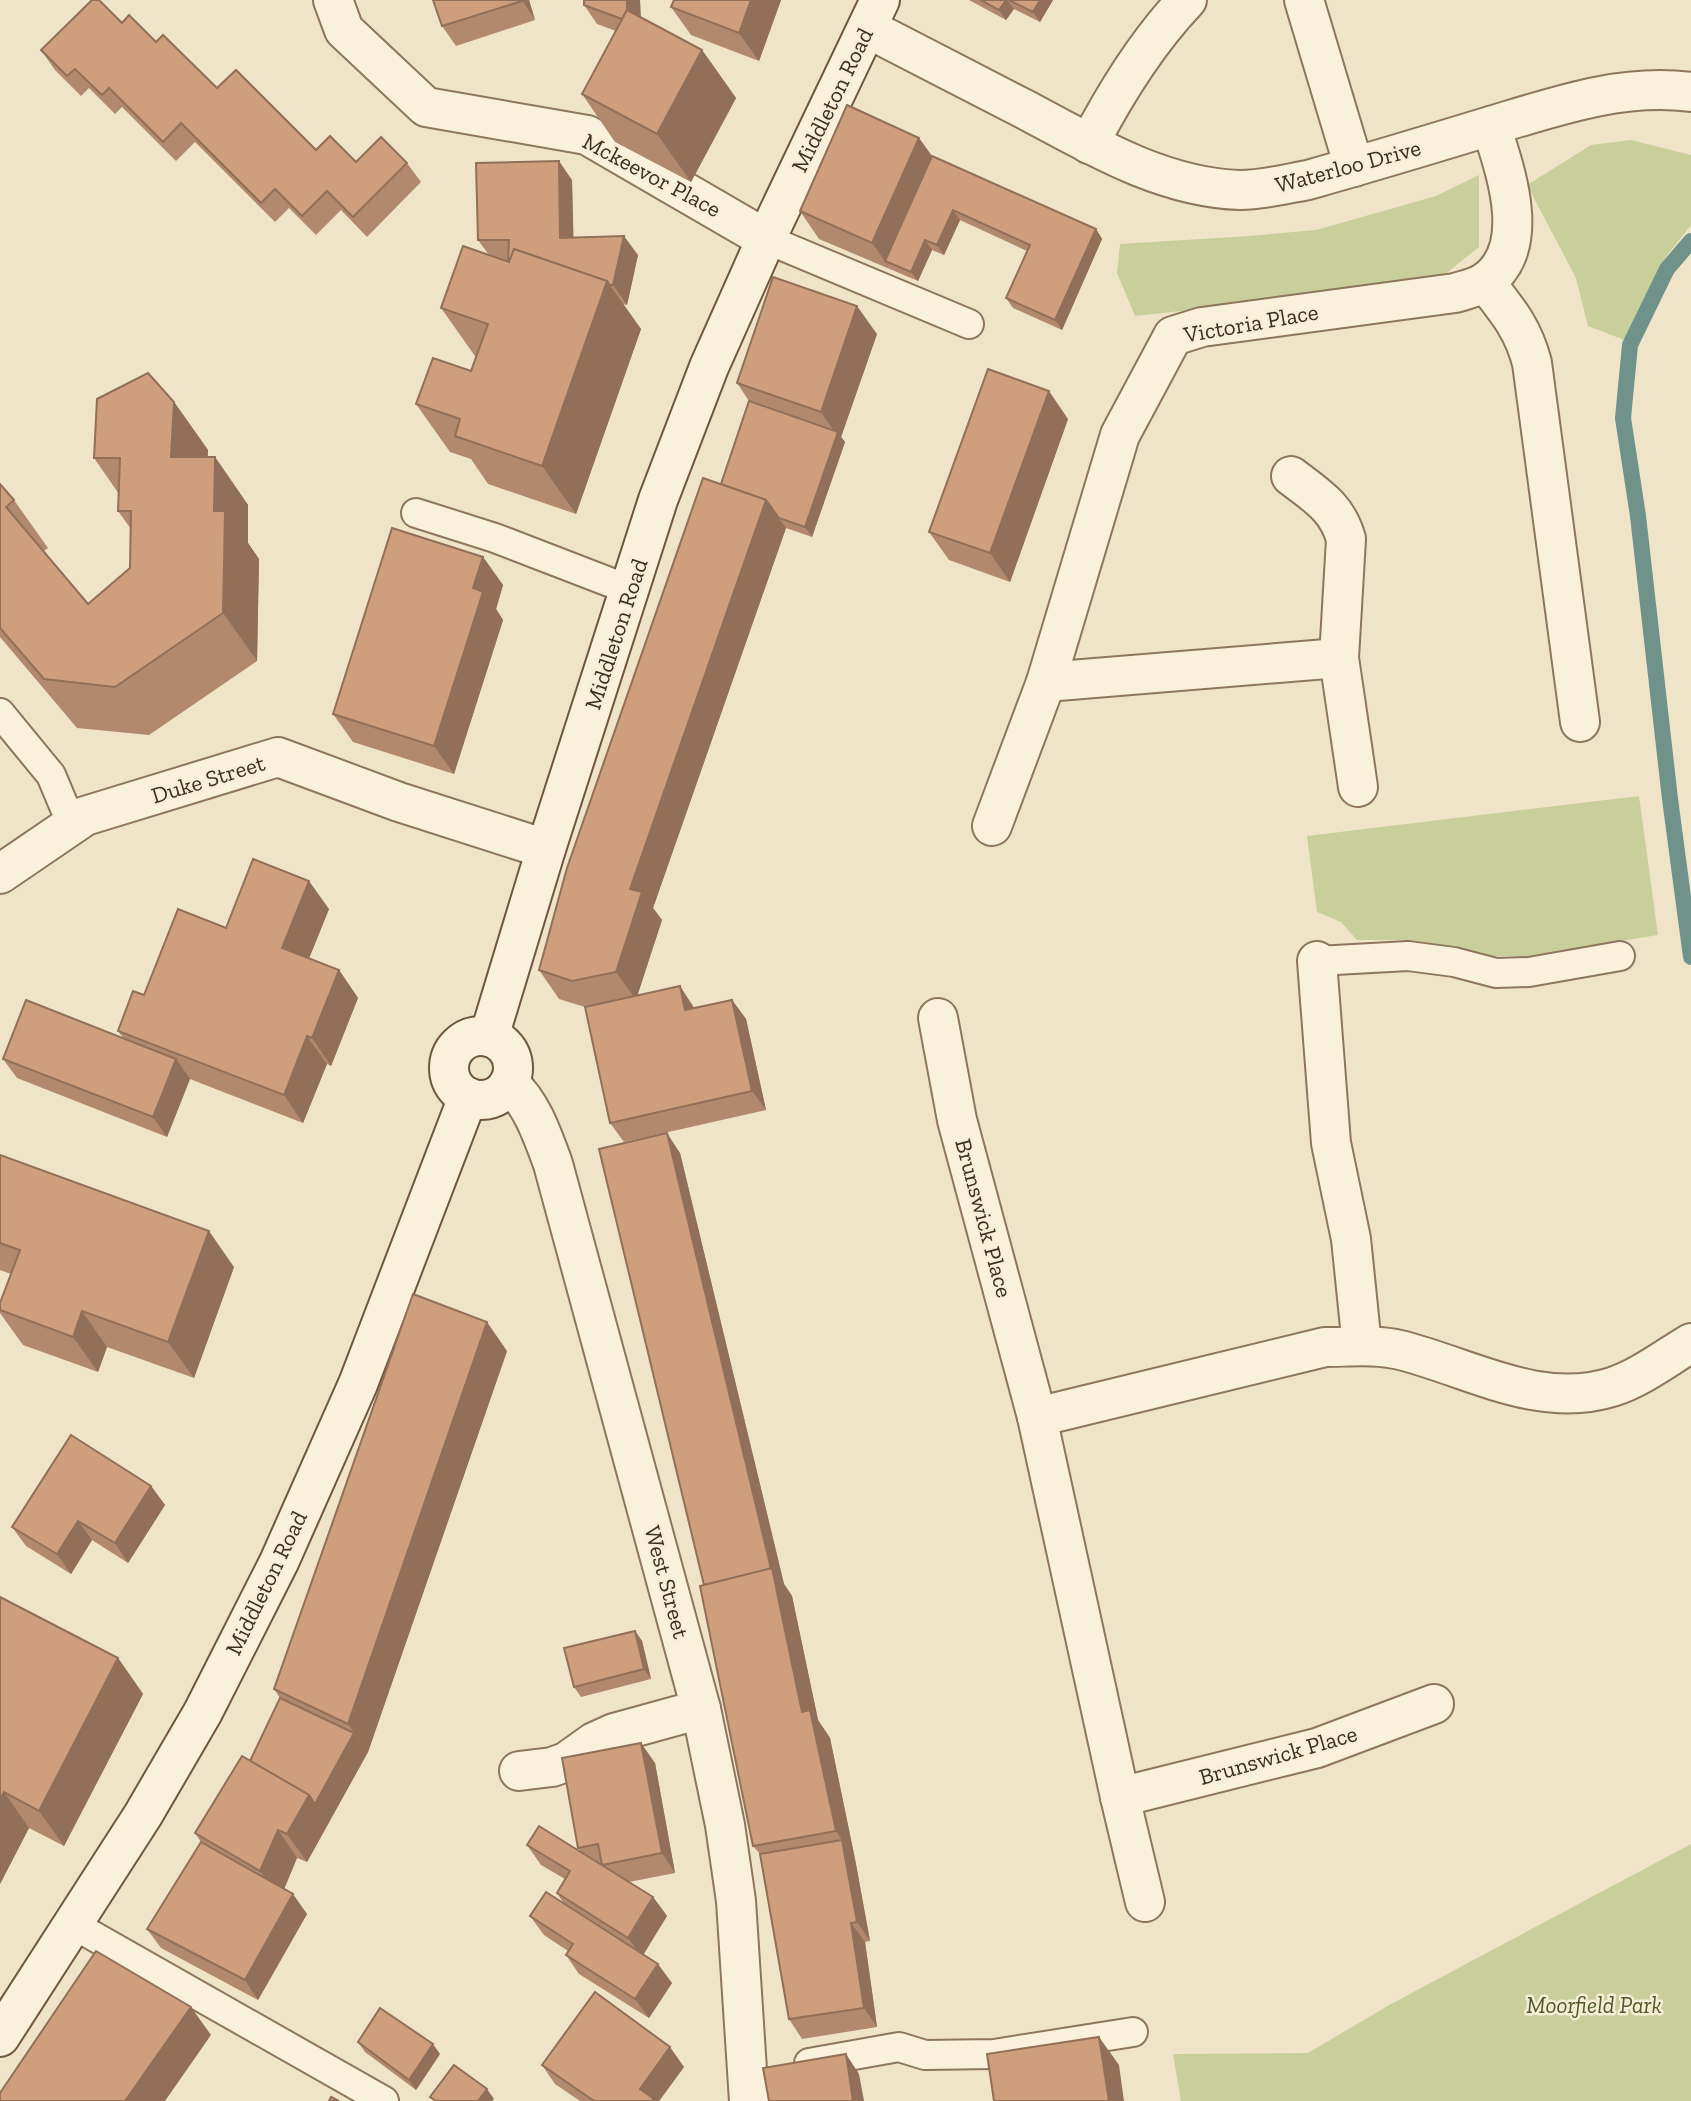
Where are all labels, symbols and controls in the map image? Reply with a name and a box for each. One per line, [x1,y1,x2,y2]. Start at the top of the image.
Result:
street label: Middleton Road [785,23,879,177]
street label: Mckeevor Place [578,127,726,223]
street label: Waterloo Drive [1272,133,1424,199]
street label: Victoria Place [1181,297,1320,349]
street label: Middleton Road [578,555,654,713]
street label: Duke Street [148,748,269,810]
street label: Brunswick Place [949,1135,1019,1301]
street label: Middleton Road [219,1506,313,1660]
street label: West Street [639,1523,696,1642]
street label: Brunswick Place [1196,1719,1360,1791]
park label: Moorfield Park [1526,1991,1662,2019]

